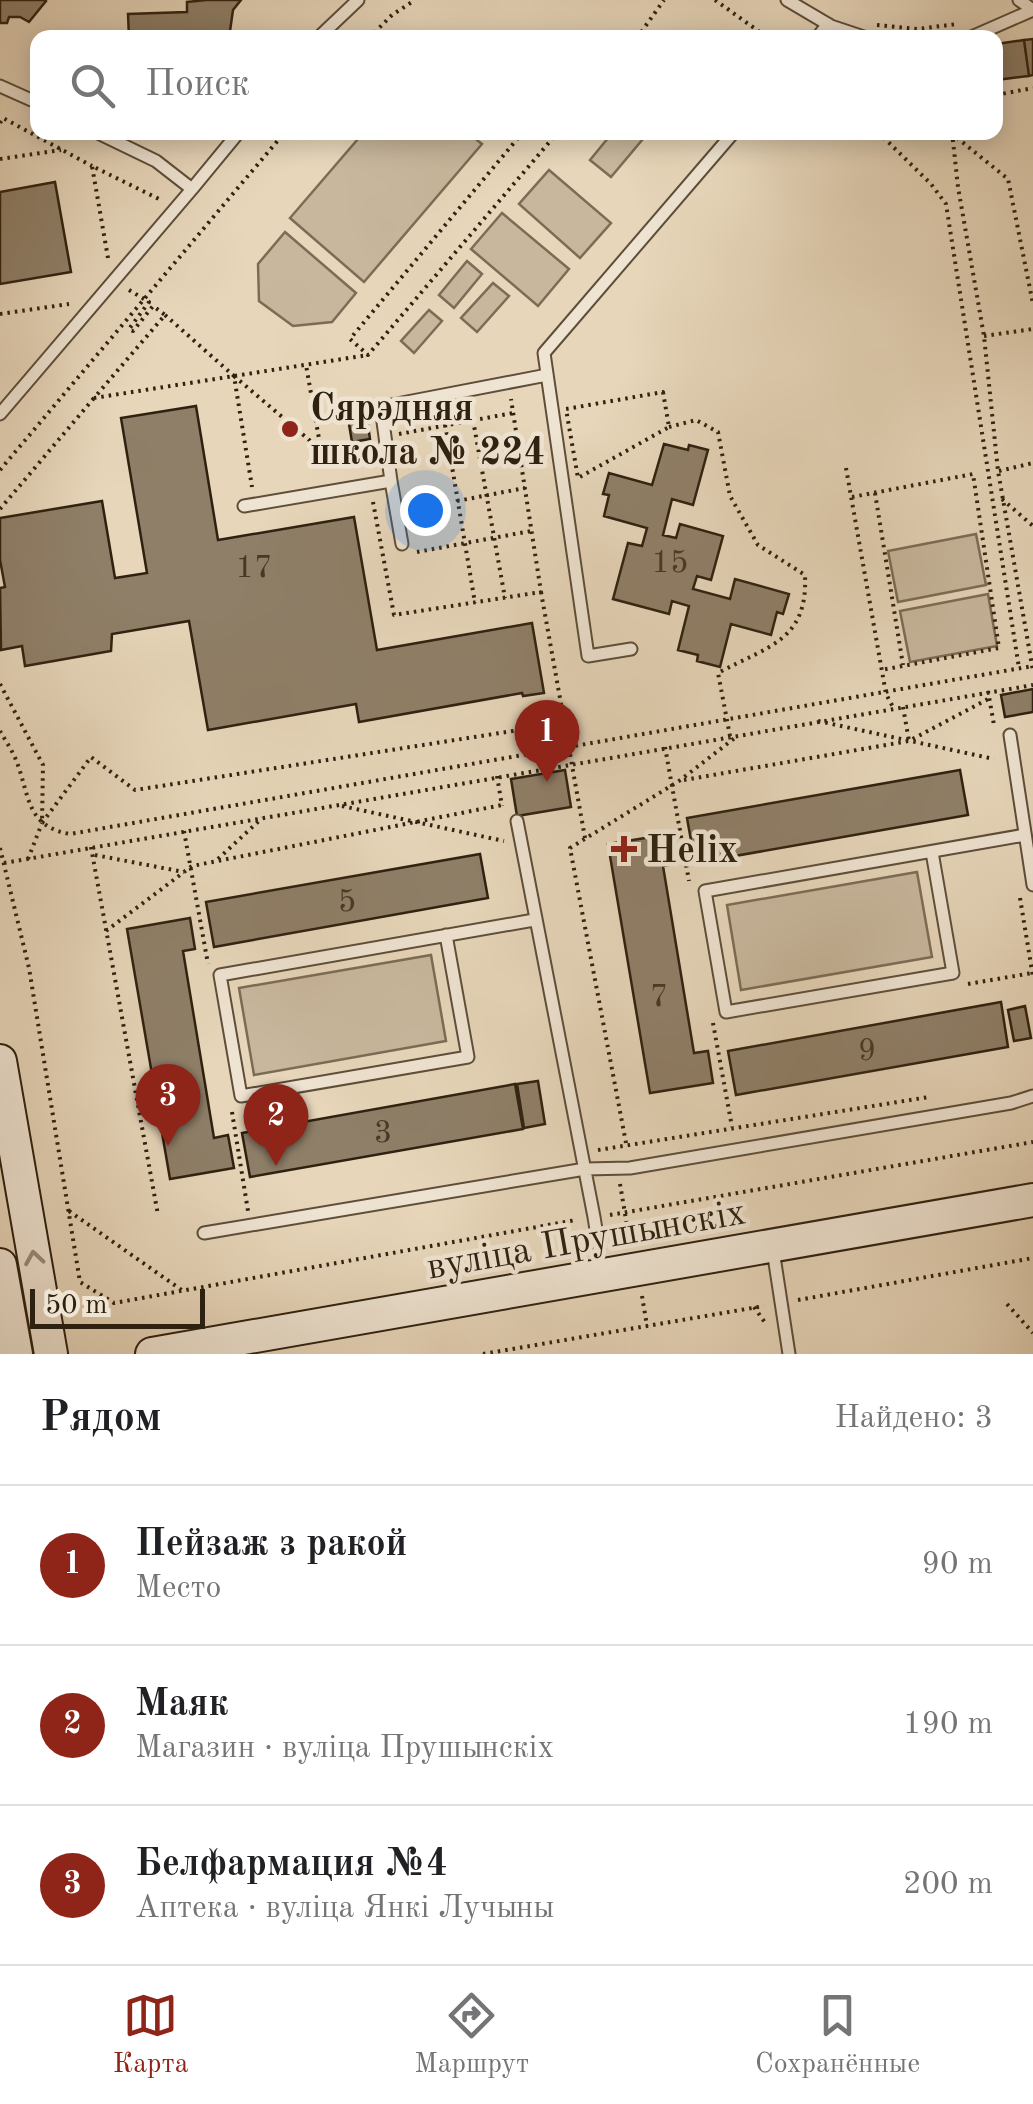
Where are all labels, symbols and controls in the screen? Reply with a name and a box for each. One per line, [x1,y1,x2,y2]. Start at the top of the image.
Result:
search box [30,30,1003,140]
icon: search [65,58,120,113]
text: Поиск [145,66,250,104]
place label: Сярэдняя школа № 224 [310,391,546,473]
marker: Сярэдняя школа № 224 [279,418,301,440]
your location [400,485,451,536]
house number: 15 [651,548,689,580]
house number: 17 [235,553,273,585]
pin: 1 [514,700,580,782]
place label: Helix [646,833,738,871]
marker: Helix [611,836,637,862]
house number: 5 [338,887,356,919]
house number: 7 [650,982,668,1014]
house number: 9 [858,1036,876,1068]
pin: 3 [136,1064,200,1146]
pin: 2 [244,1084,308,1166]
house number: 3 [374,1118,392,1150]
street label: вуліца Прушынскіх [424,1194,749,1288]
one-way arrow [24,1250,45,1266]
scale bar [30,1284,205,1328]
text: 50 m [45,1292,108,1320]
text: Рядом [40,1398,162,1440]
text: Найдено: 3 [834,1403,993,1435]
text: Пейзаж з ракой [135,1526,407,1564]
text: 1 [63,1549,82,1581]
text: 90 m [922,1549,993,1581]
text: Место [135,1573,221,1605]
text: Маяк [135,1686,228,1724]
text: 2 [63,1709,82,1741]
text: 190 m [903,1709,993,1741]
text: Магазин · вуліца Прушынскіх [135,1733,554,1765]
text: Белфармация №4 [135,1846,448,1884]
text: 3 [63,1869,82,1901]
text: 200 m [903,1869,993,1901]
text: Аптека · вуліца Янкі Лучыны [135,1893,554,1925]
tab: Карта [113,1988,189,2083]
tab: Маршрут [414,1988,529,2083]
tab: Сохранённые [755,1988,920,2083]

